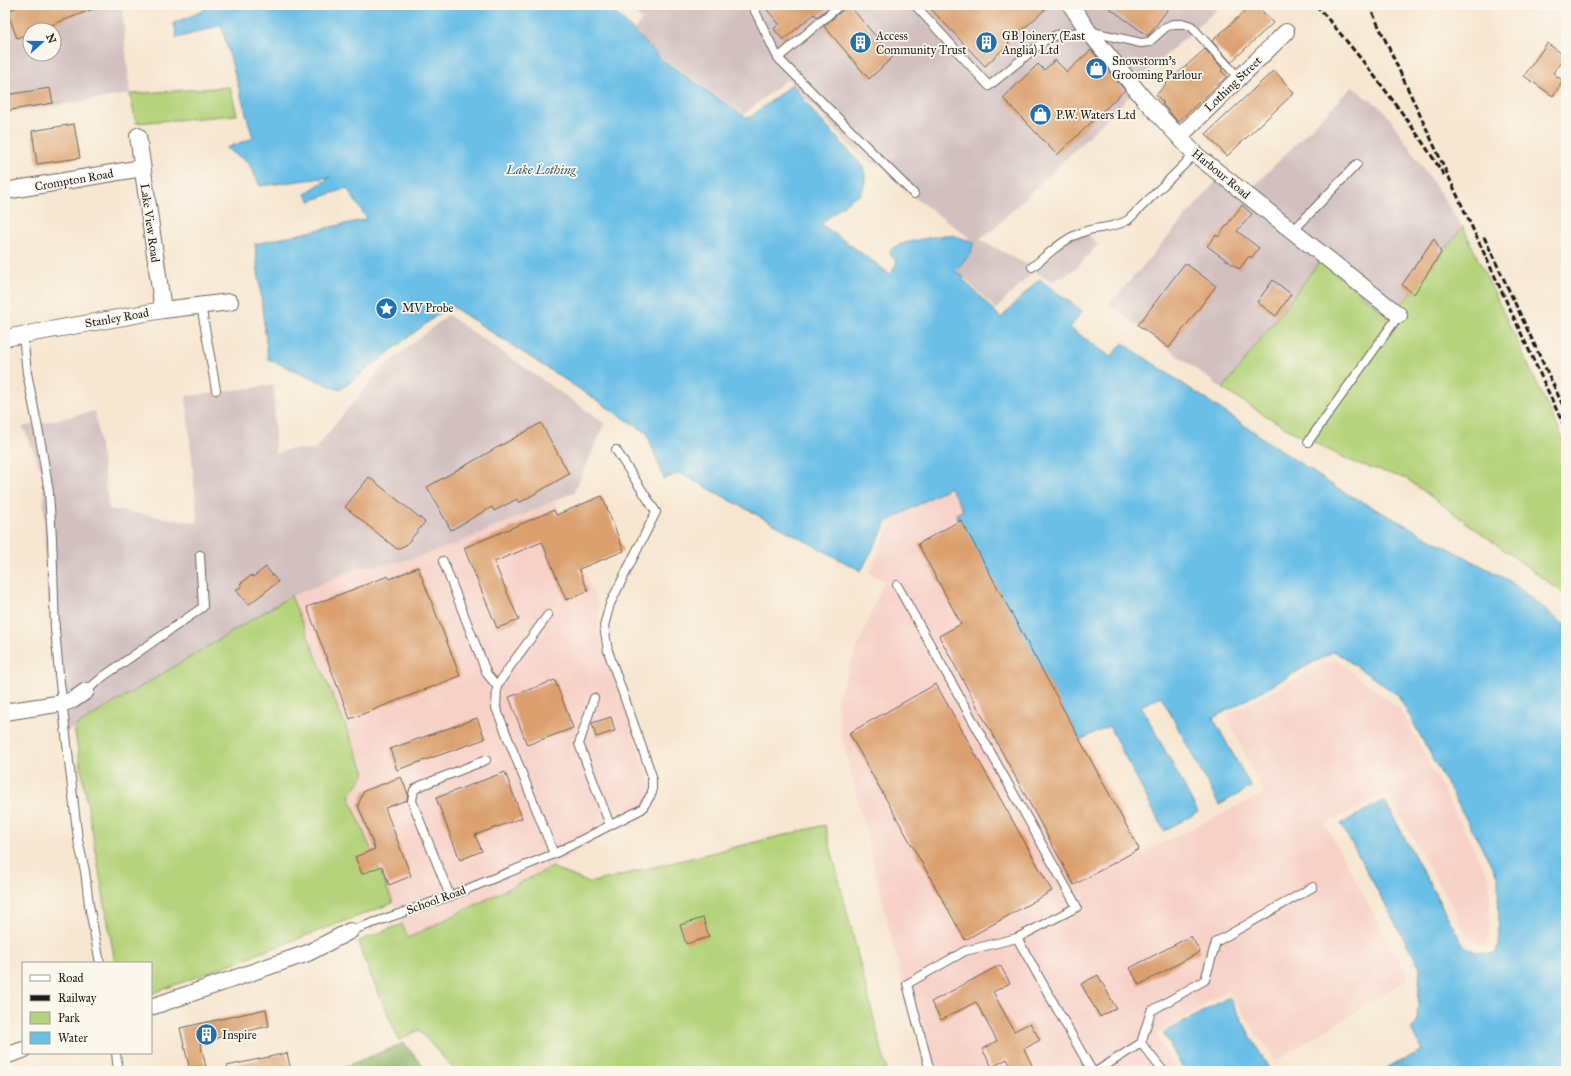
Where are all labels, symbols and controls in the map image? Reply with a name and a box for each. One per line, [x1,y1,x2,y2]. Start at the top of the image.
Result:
north arrow [22,22,62,62]
place label: Access Community Trust [875,29,967,57]
place label: GB Joinery (East Anglia) Ltd [1001,29,1086,58]
building icon: Access Community Trust [847,30,873,56]
building icon: GB Joinery (East Anglia) Ltd [973,30,999,56]
text: N [43,32,59,46]
street label: Lothing Street [1202,53,1266,115]
place label: Snowstorm’s Grooming Parlour [1112,54,1202,83]
shop icon: Snowstorm’s Grooming Parlour [1083,55,1109,81]
shop icon: P.W. Waters Ltd [1028,102,1054,128]
place label: P.W. Waters Ltd [1056,108,1136,122]
street label: Harbour Road [1189,146,1253,202]
water label: Lake Lothing [505,162,577,178]
street label: Crompton Road [33,166,115,194]
street label: Lake View Road [138,183,162,263]
place icon: MV Probe [373,295,399,321]
place label: MV Probe [402,301,454,315]
street label: Stanley Road [84,305,150,331]
street label: School Road [404,883,468,917]
legend [22,962,152,1054]
text: Road [58,971,84,985]
text: Railway [58,991,97,1005]
text: Park [58,1011,80,1025]
building icon: Inspire [193,1022,219,1048]
place label: Inspire [222,1028,257,1042]
text: Water [58,1031,88,1045]

